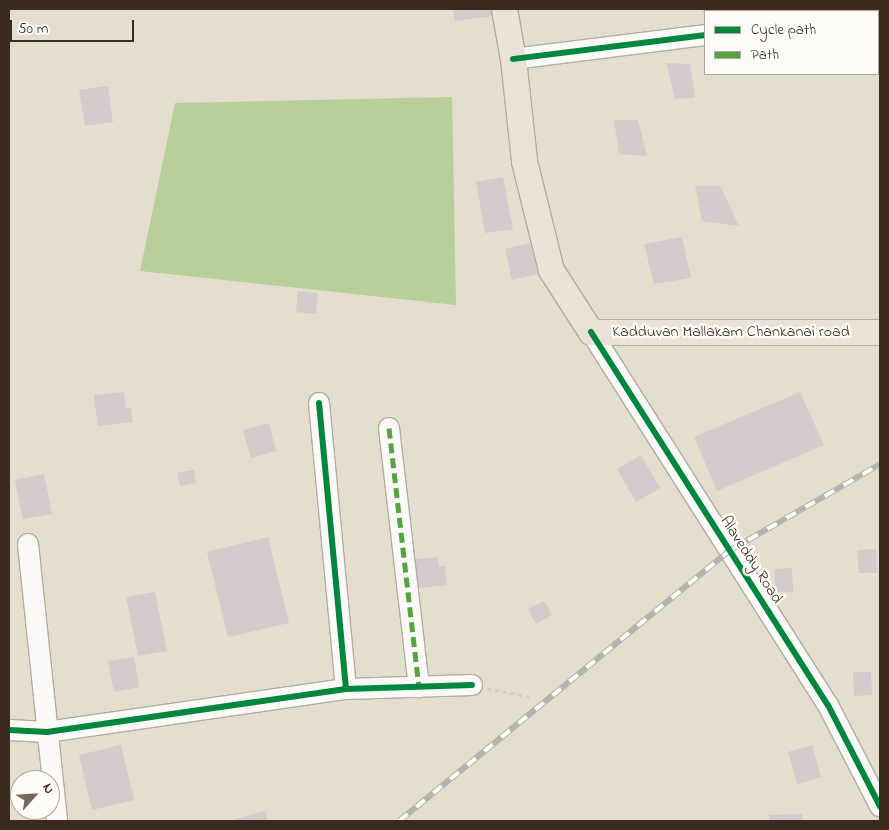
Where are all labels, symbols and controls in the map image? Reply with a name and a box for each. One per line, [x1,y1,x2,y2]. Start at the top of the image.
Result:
scale bar [12,10,136,42]
legend [704,10,879,75]
text: 50 m [18,18,48,40]
text: Cycle path [751,19,816,41]
text: Path [751,44,779,66]
street label: Kadduvan Mallakam Chankanai road [612,322,850,342]
street label: Alaveddy Road [716,513,786,607]
north arrow [10,770,60,820]
text: N [37,780,60,797]

